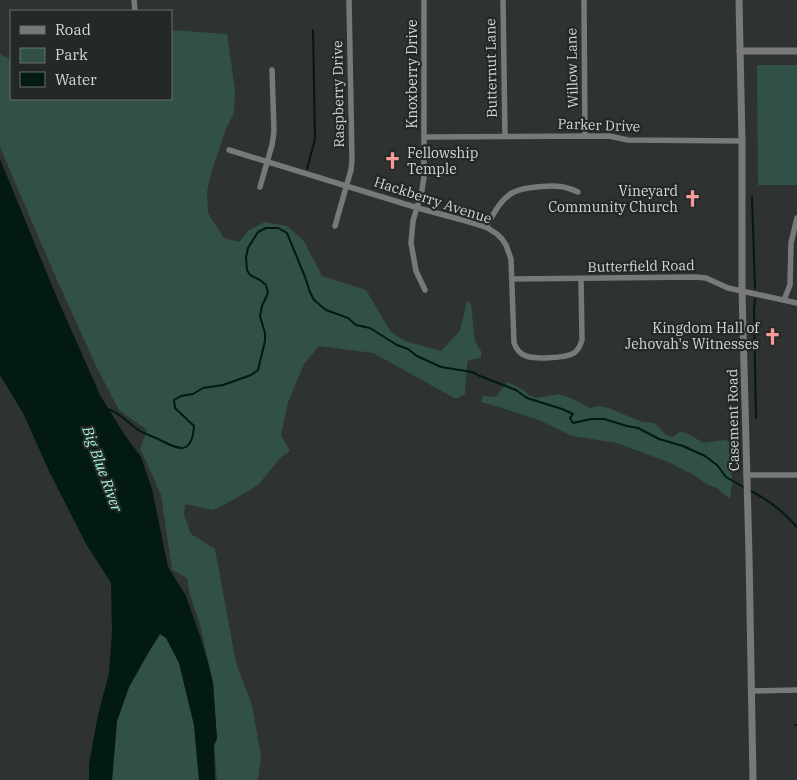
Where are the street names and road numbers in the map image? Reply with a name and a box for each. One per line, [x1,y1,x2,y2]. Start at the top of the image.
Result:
street label: Butternut Lane [481,18,501,118]
street label: Knoxberry Drive [403,19,421,129]
street label: Willow Lane [562,28,582,108]
street label: Raspberry Drive [328,40,348,148]
street label: Parker Drive [557,115,641,135]
street label: Hackberry Avenue [372,172,494,228]
street label: Butterfield Road [587,256,695,276]
street label: Casement Road [723,368,743,471]

